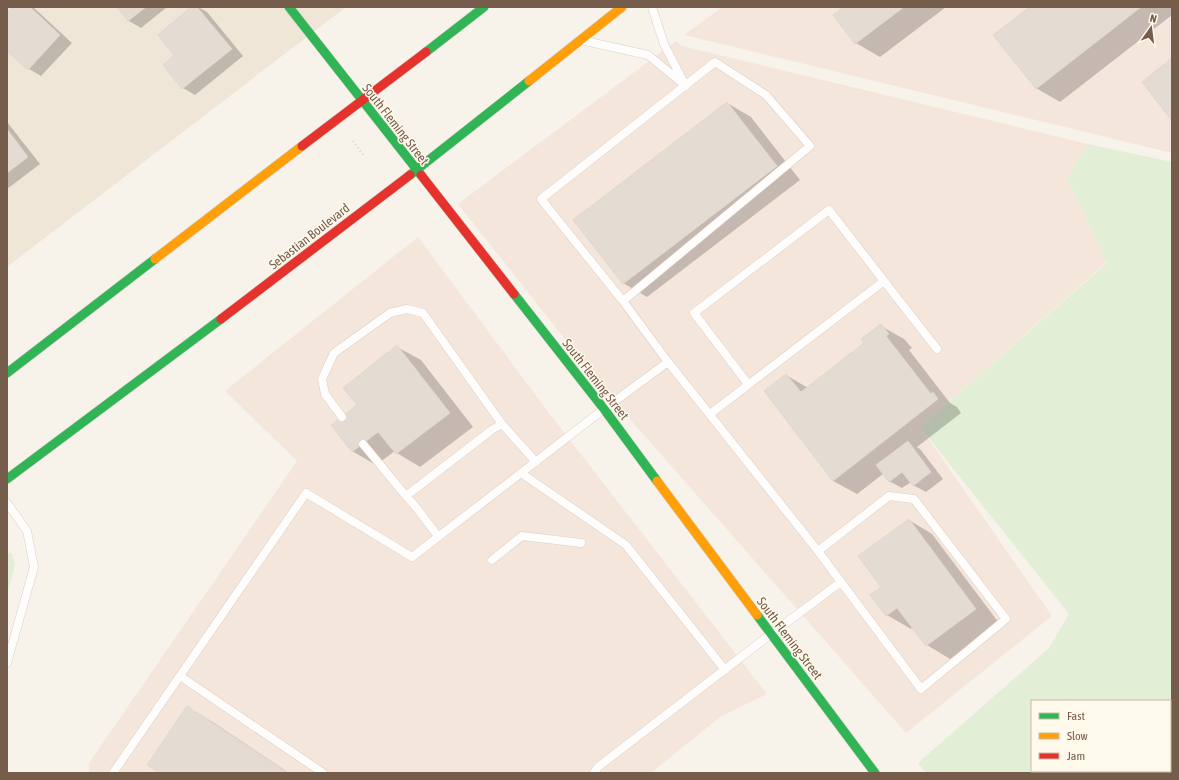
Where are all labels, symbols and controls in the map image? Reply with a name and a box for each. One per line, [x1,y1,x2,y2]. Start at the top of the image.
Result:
north arrow [1131,8,1171,48]
text: N [1149,12,1158,25]
street label: South Fleming Street [359,81,432,168]
street label: Sebastian Boulevard [266,200,353,272]
street label: South Fleming Street [559,336,632,423]
street label: South Fleming Street [754,594,825,682]
legend [1031,700,1171,772]
text: Fast [1067,709,1085,723]
text: Slow [1067,729,1088,743]
text: Jam [1067,749,1085,763]

